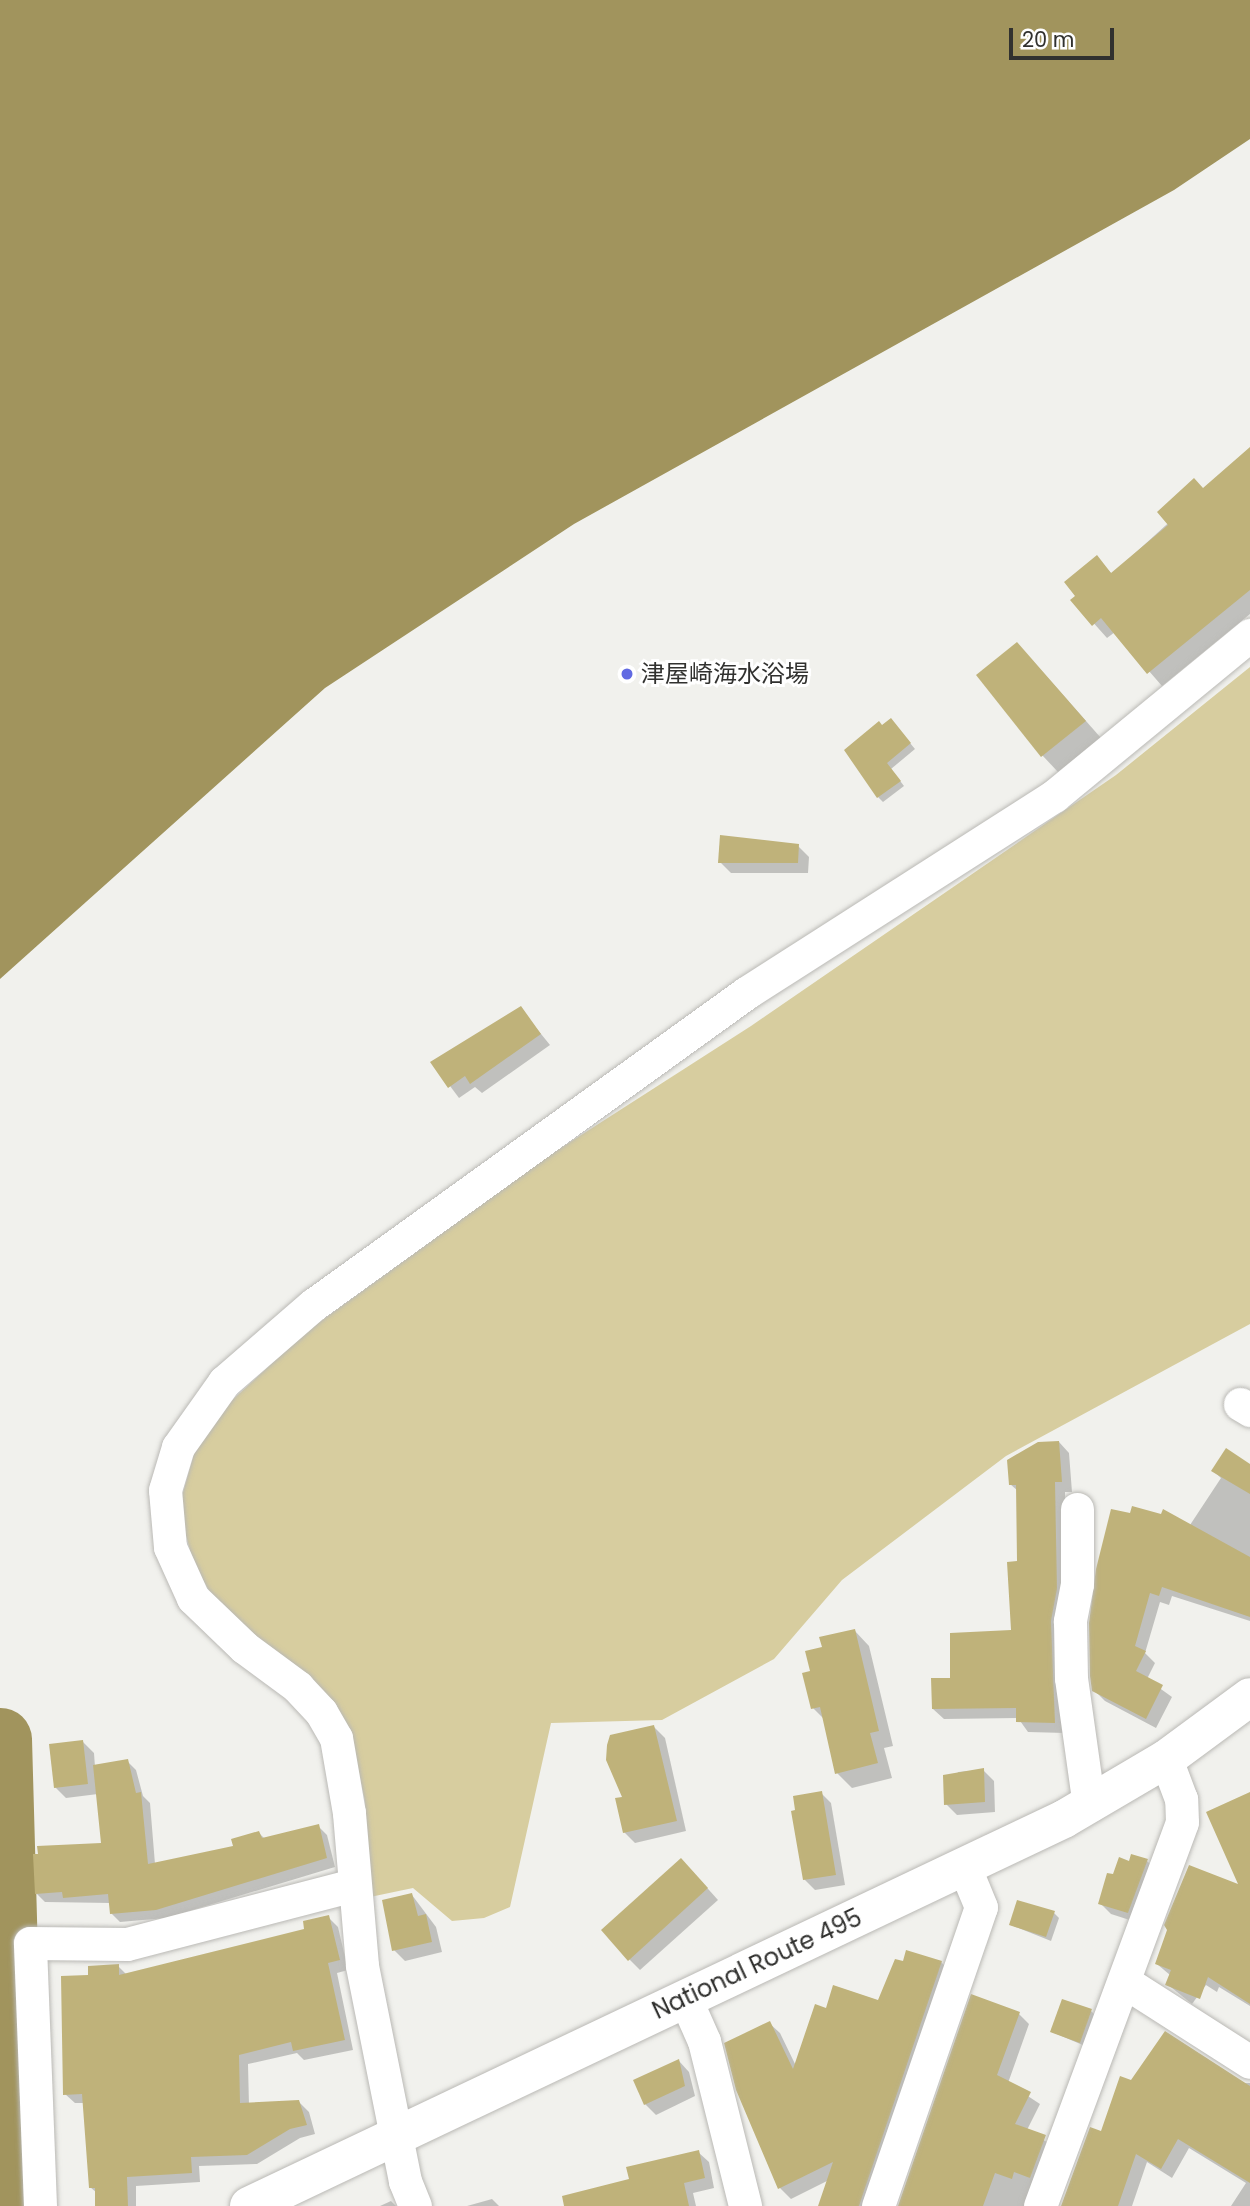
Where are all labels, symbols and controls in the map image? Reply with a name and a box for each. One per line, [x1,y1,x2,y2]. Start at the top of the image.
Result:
scale bar [1012,14,1117,58]
text: 20 m [1022,25,1075,54]
place label: 津屋崎海水浴場 [641,660,809,688]
marker: 津屋崎海水浴場 [619,666,635,682]
street label: National Route 495 [648,1903,866,2025]

